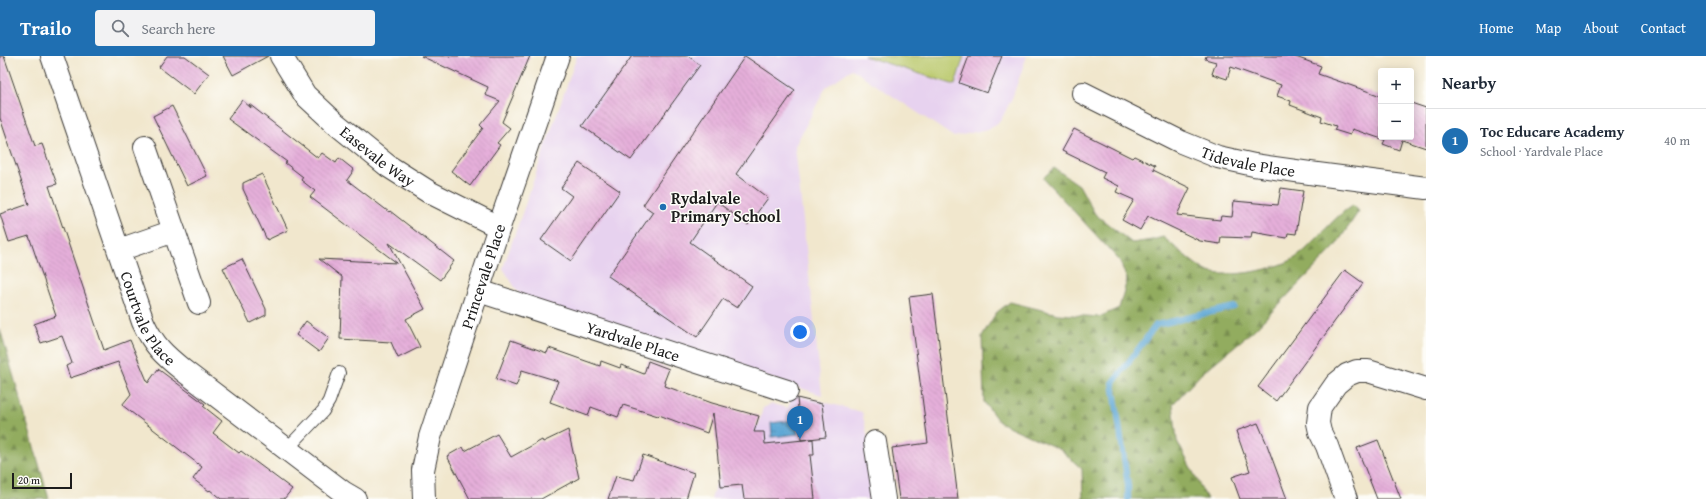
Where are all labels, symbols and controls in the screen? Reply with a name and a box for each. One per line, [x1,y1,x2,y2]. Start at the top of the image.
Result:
search box [95,10,375,46]
text: Trailo [20,14,71,42]
icon: search [109,17,131,39]
text: Search here [141,18,215,39]
text: Home [1479,18,1514,38]
text: Map [1536,18,1561,38]
text: About [1583,18,1619,38]
text: Contact [1641,18,1686,38]
map controls [1378,68,1414,140]
button: + [1378,68,1414,104]
text: Nearby [1442,70,1496,95]
button: − [1378,104,1414,140]
street label: Easevale Way [335,120,420,192]
text: Toc Educare Academy [1480,121,1624,142]
text: 1 [1452,131,1458,150]
text: 40 m [1664,131,1690,150]
street label: Tidevale Place [1197,139,1297,183]
text: School · Yardvale Place [1480,142,1603,161]
place label: Rydalvale Primary School [671,186,781,228]
marker: Rydalvale Primary School [658,202,668,212]
street label: Princevale Place [454,221,511,332]
street label: Courtvale Place [114,268,181,371]
street label: Yardvale Place [583,315,683,367]
your location [790,322,810,342]
pin: 1 [787,406,813,439]
scale bar [12,471,72,490]
text: 20 m [18,472,40,488]

